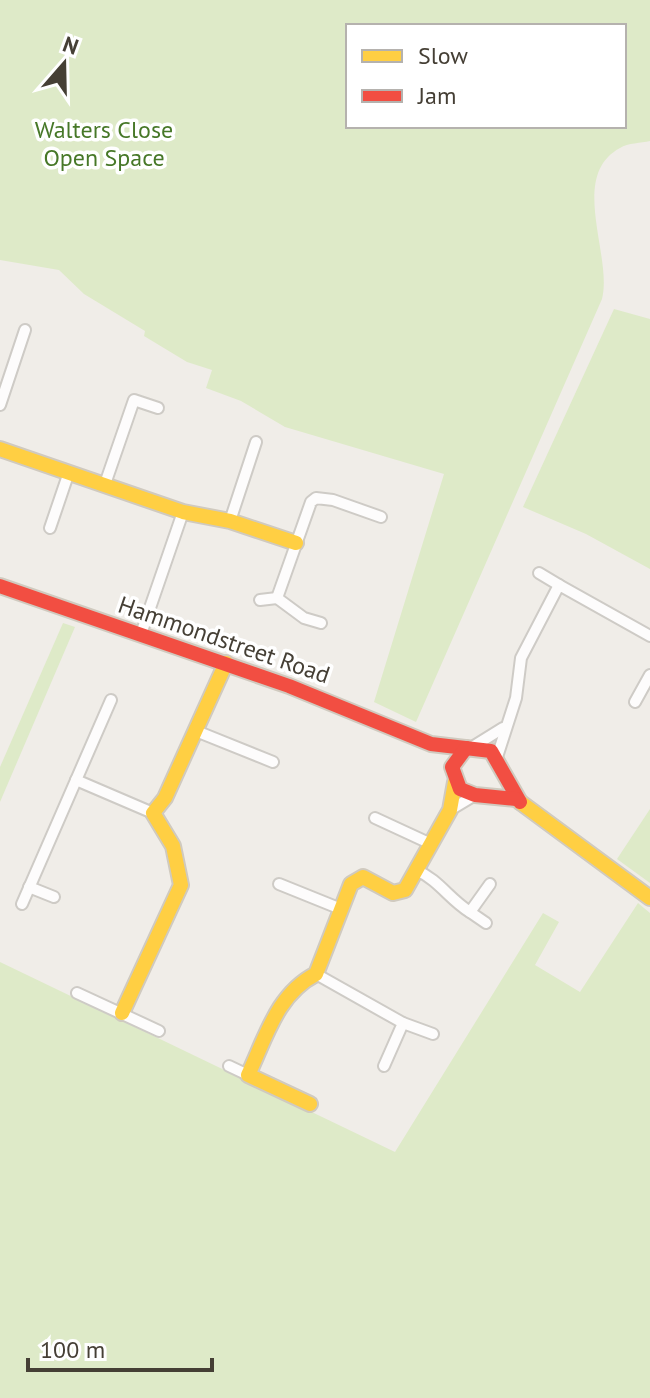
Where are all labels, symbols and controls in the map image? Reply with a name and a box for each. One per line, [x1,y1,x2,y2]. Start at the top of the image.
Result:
north arrow [24,24,104,104]
legend [346,24,626,128]
text: N [59,30,82,61]
text: Slow [418,40,468,71]
text: Jam [417,80,456,111]
park label: Walters Close Open Space [35,114,173,173]
street label: Hammondstreet Road [114,589,334,690]
scale bar [28,1322,212,1372]
text: 100 m [40,1334,105,1365]

